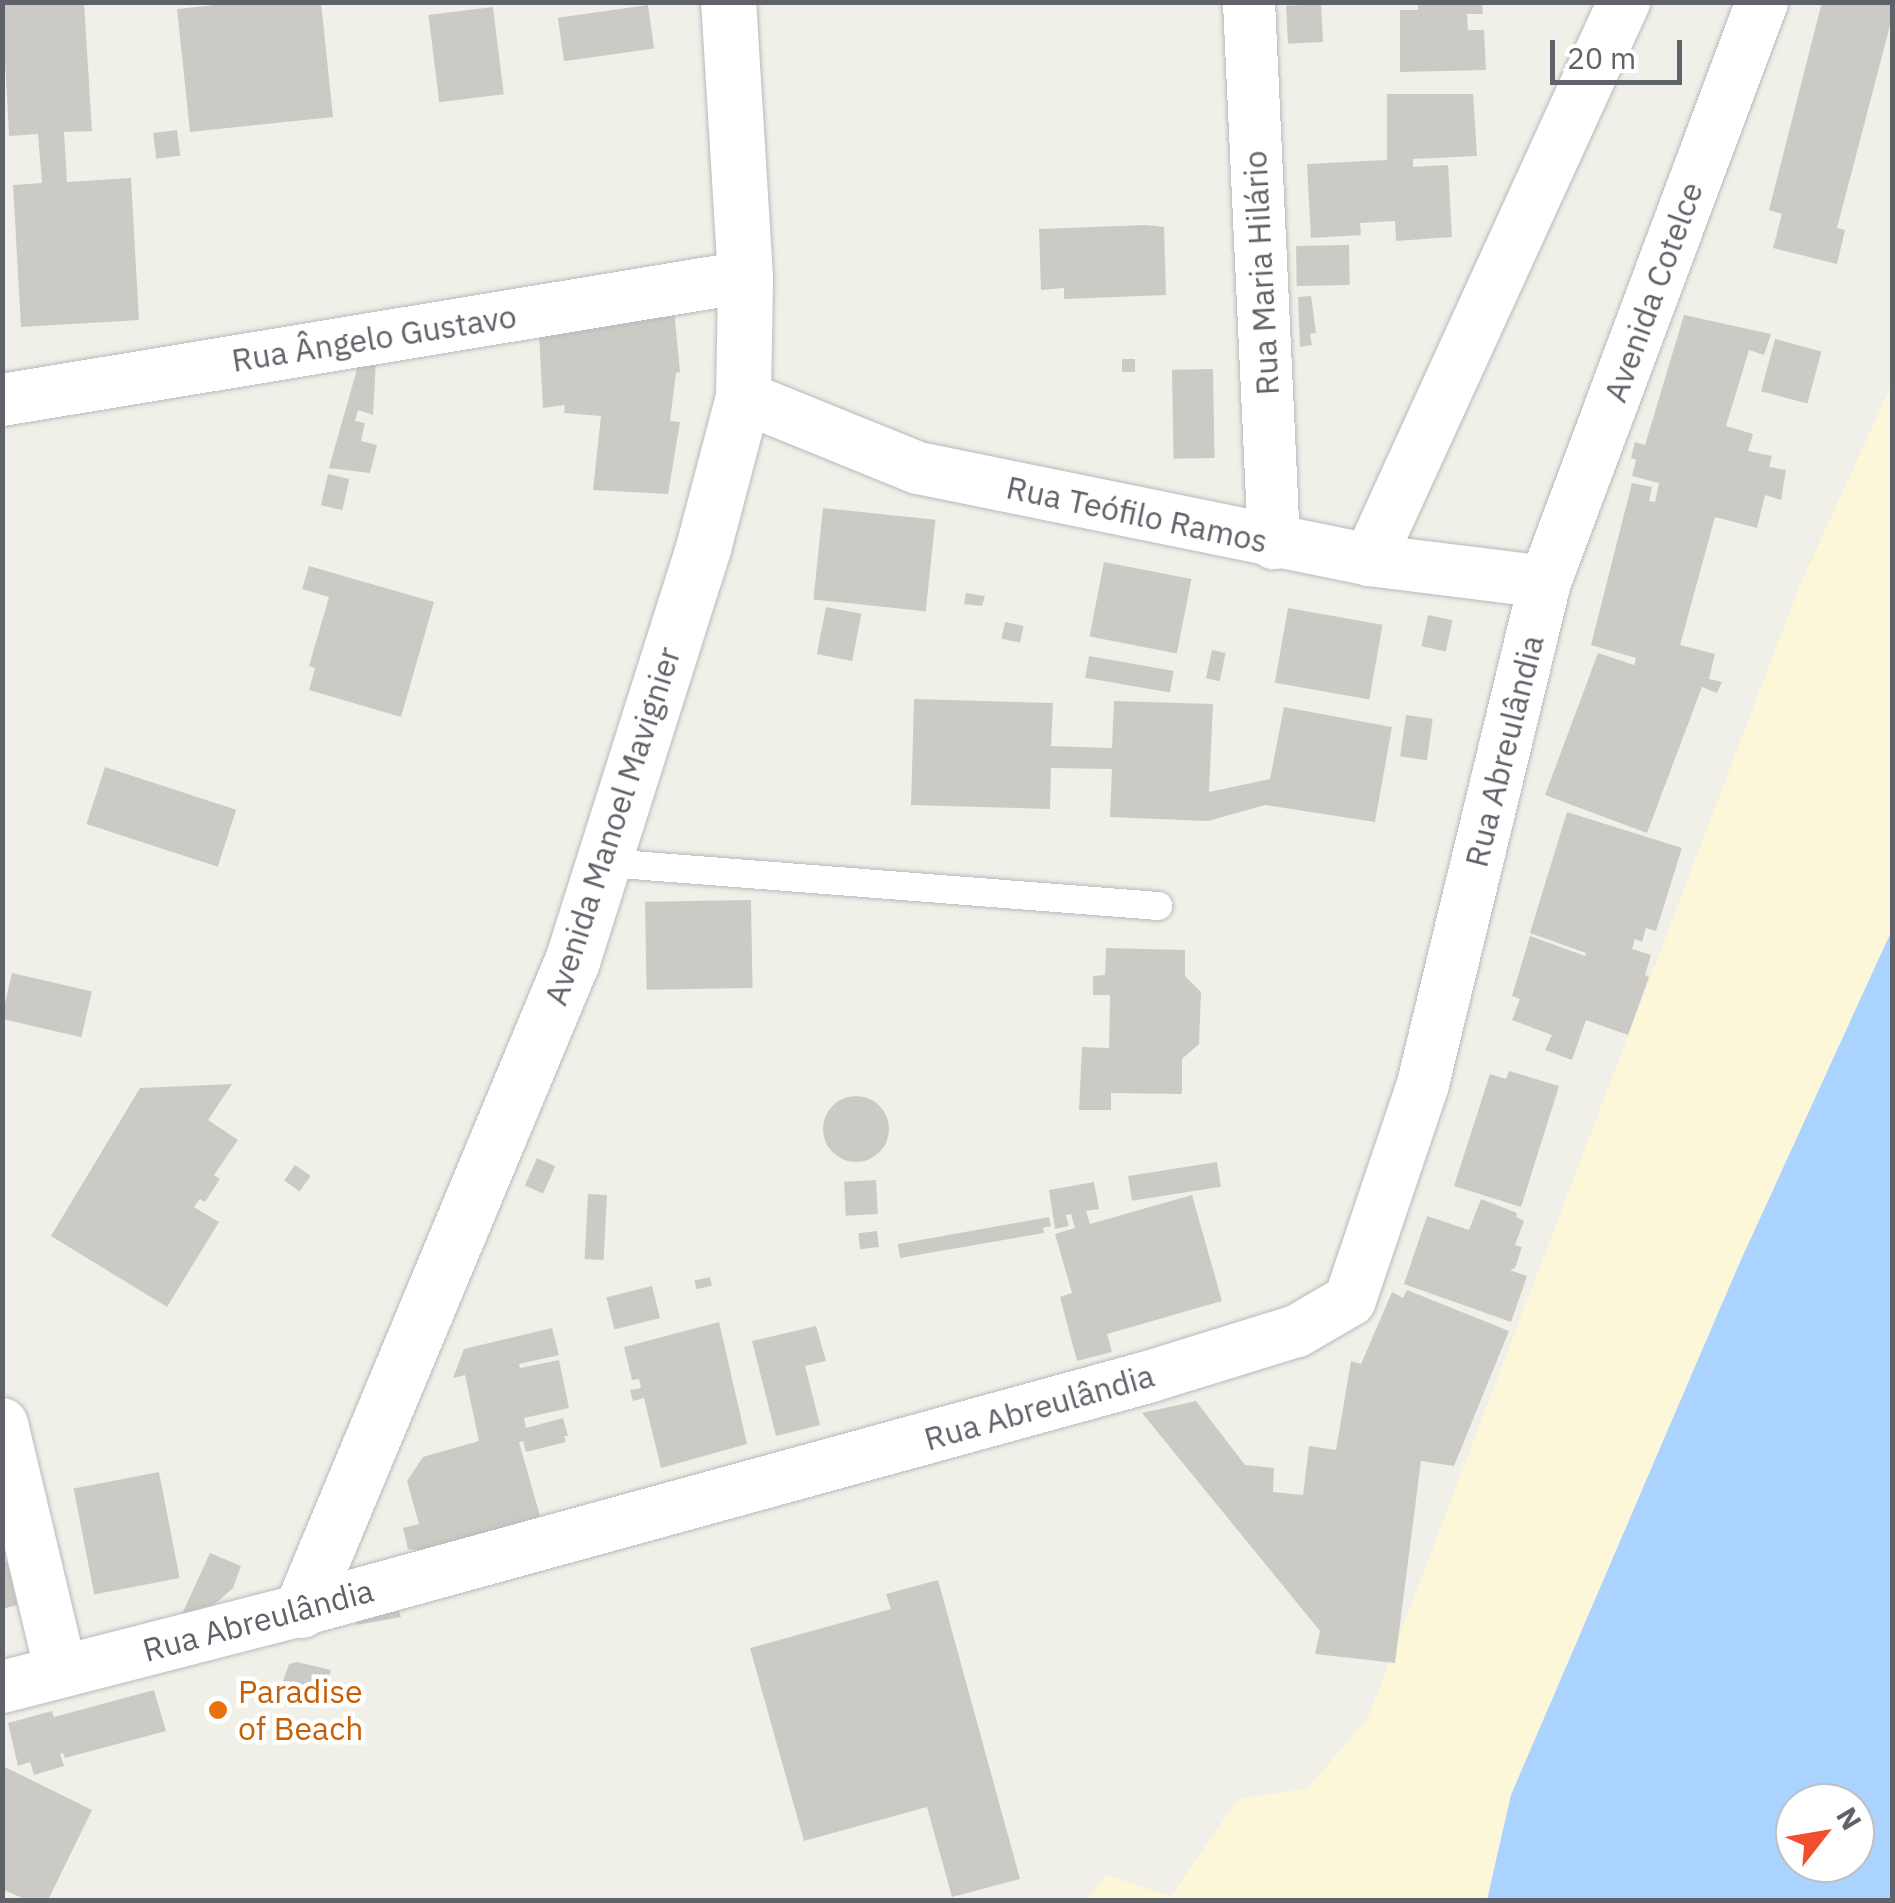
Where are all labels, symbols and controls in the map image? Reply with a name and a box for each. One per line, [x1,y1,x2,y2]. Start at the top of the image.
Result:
scale bar [1555,20,1688,82]
text: 20 m [1567,38,1636,77]
street label: Rua Maria Hilário [1235,150,1287,396]
street label: Avenida Cotelce [1595,177,1711,407]
street label: Rua Ângelo Gustavo [229,297,519,379]
street label: Rua Teófilo Ramos [1003,468,1271,560]
street label: Rua Abreulândia [1457,631,1551,871]
street label: Avenida Manoel Mavignier [536,642,688,1010]
street label: Rua Abreulândia [920,1356,1158,1458]
street label: Rua Abreulândia [138,1571,378,1669]
place label: Paradise of Beach [238,1673,363,1748]
marker: Paradise of Beach [207,1699,229,1721]
north arrow [1775,1783,1875,1883]
text: N [1828,1800,1871,1837]

